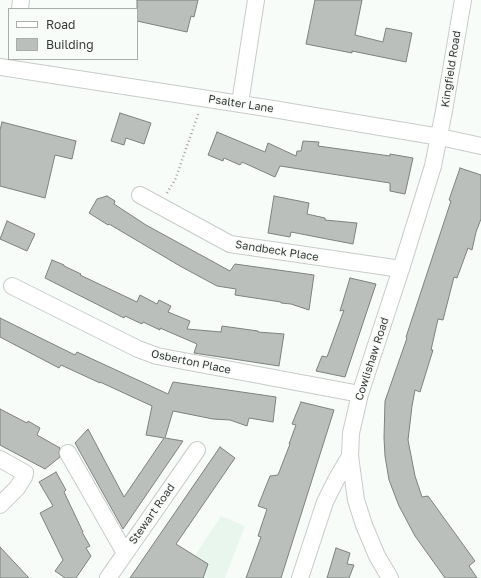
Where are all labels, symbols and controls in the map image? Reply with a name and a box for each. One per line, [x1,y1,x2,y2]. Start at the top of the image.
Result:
legend [8,8,138,60]
text: Road [46,17,75,32]
street label: Kingfield Road [438,30,464,108]
text: Building [46,37,94,52]
street label: Psalter Lane [207,92,275,116]
street label: Sandbeck Place [234,238,320,264]
street label: Cowlishaw Road [352,316,392,402]
street label: Osberton Place [150,347,232,377]
street label: Stewart Road [126,481,178,547]

